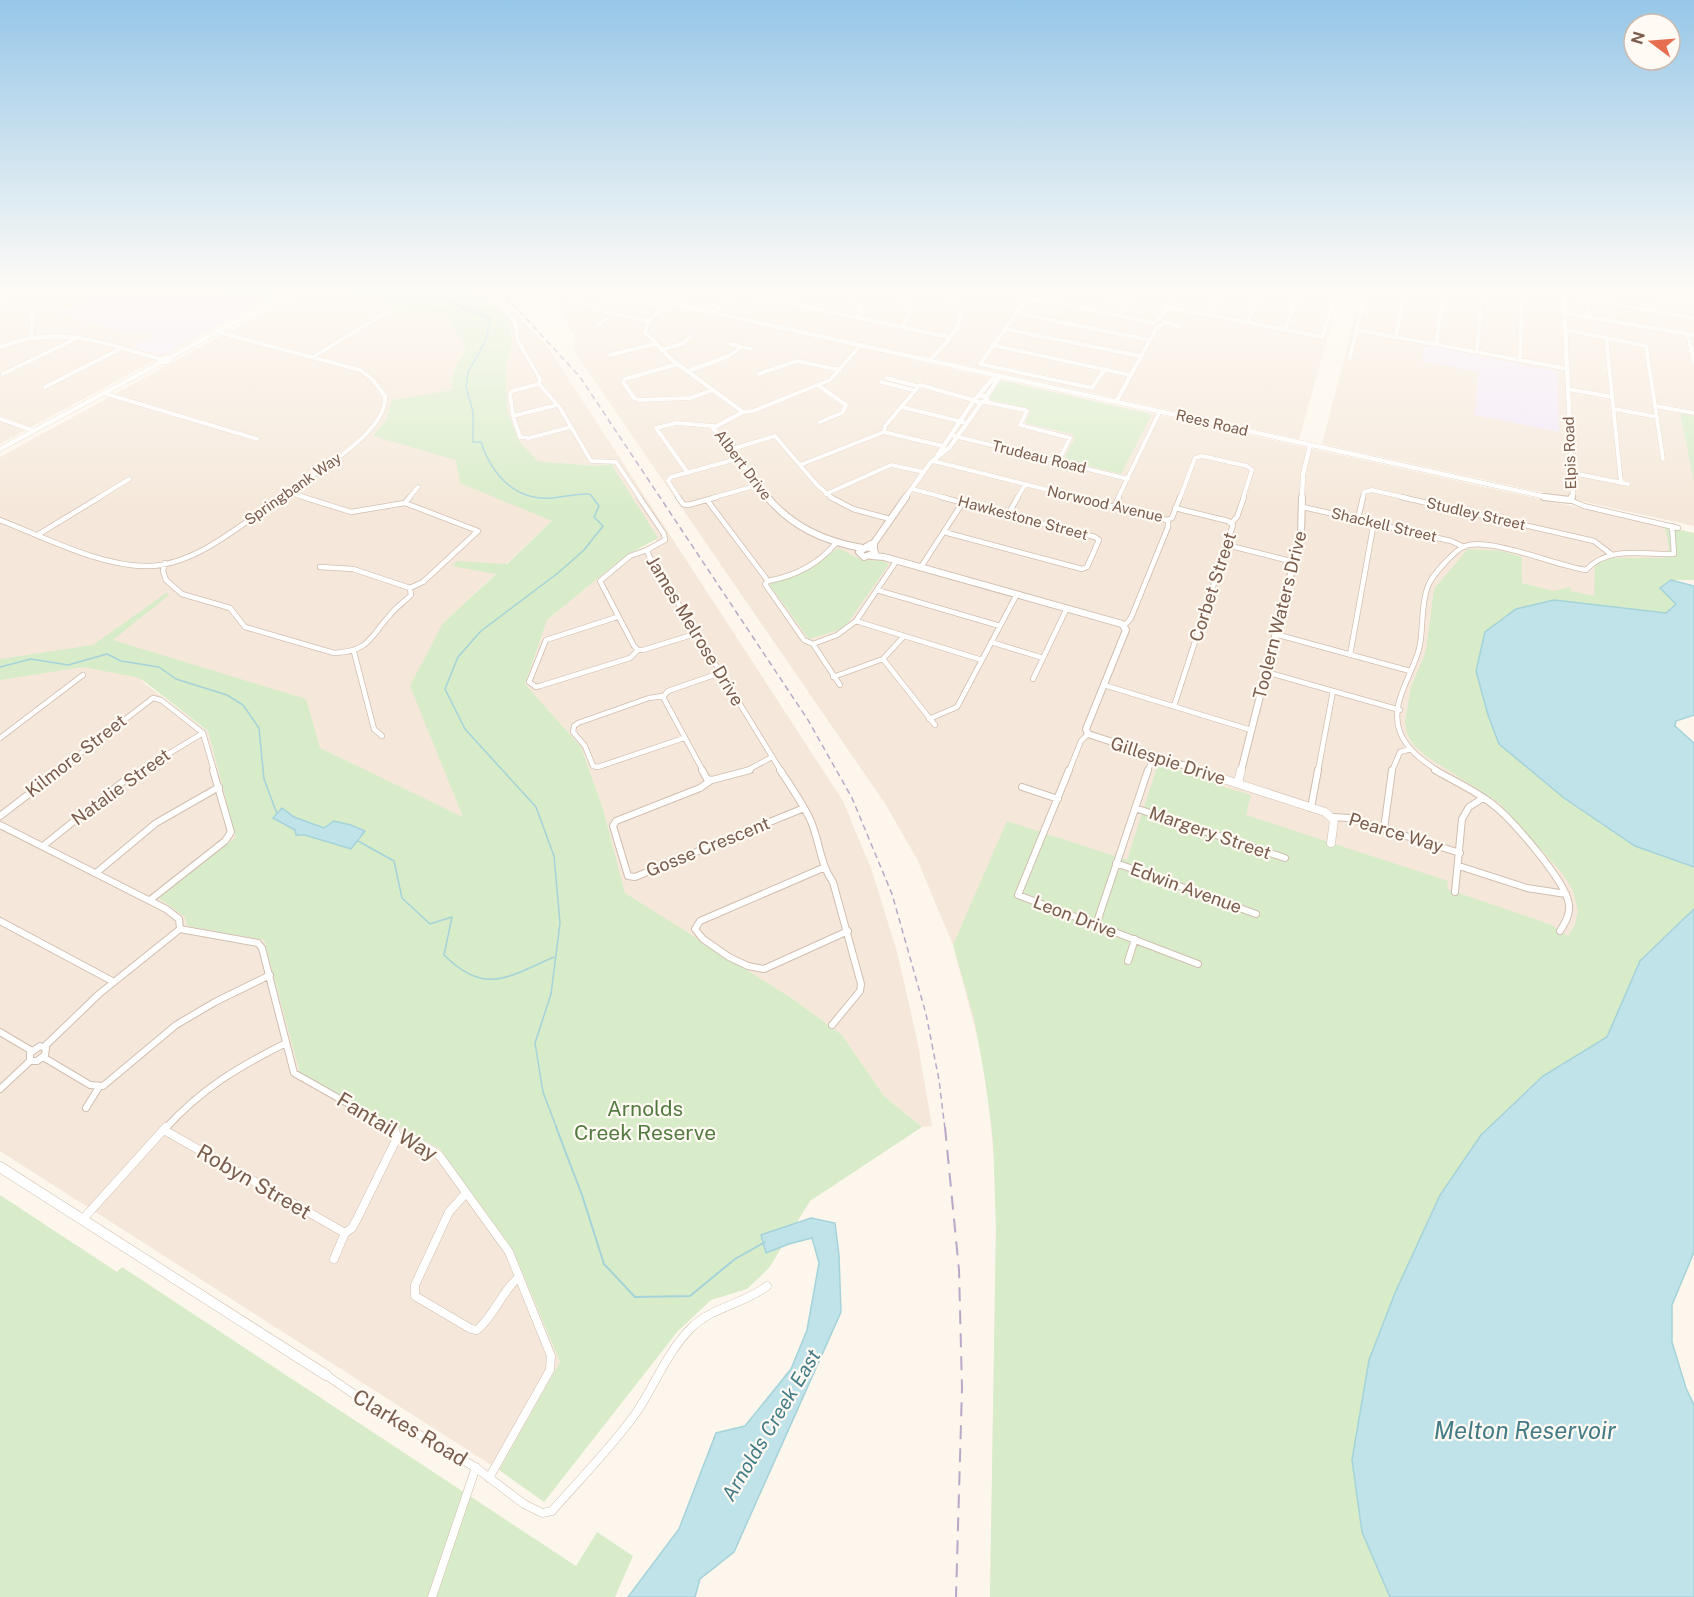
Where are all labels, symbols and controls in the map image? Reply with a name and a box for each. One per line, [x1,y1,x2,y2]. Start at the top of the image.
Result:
north arrow [1622,12,1682,72]
text: N [1627,29,1649,47]
street label: Rees Road [1174,406,1250,439]
street label: Elpis Road [1560,416,1579,490]
street label: Albert Drive [711,426,775,503]
street label: Trudeau Road [990,437,1088,476]
street label: Springbank Way [241,449,344,528]
street label: Norwood Avenue [1046,482,1165,525]
street label: Hawkestone Street [956,492,1090,543]
street label: Studley Street [1425,494,1528,533]
street label: Shackell Street [1330,504,1439,545]
street label: Corbet Street [1185,529,1240,644]
street label: Toolern Waters Drive [1248,529,1311,701]
street label: James Melrose Drive [642,552,748,709]
street label: Kilmore Street [21,710,130,801]
street label: Gillespie Drive [1108,732,1228,789]
street label: Natalie Street [67,744,174,829]
street label: Margery Street [1146,802,1274,863]
street label: Pearce Way [1346,808,1446,857]
street label: Gosse Crescent [643,812,773,881]
street label: Edwin Avenue [1128,858,1245,917]
street label: Leon Drive [1030,891,1120,942]
street label: Fantail Way [332,1087,442,1166]
park label: Arnolds Creek Reserve [574,1096,716,1145]
street label: Robyn Street [193,1139,316,1224]
water label: Arnolds Creek East [716,1345,826,1505]
street label: Clarkes Road [349,1384,472,1472]
water label: Melton Reservoir [1434,1416,1617,1444]

